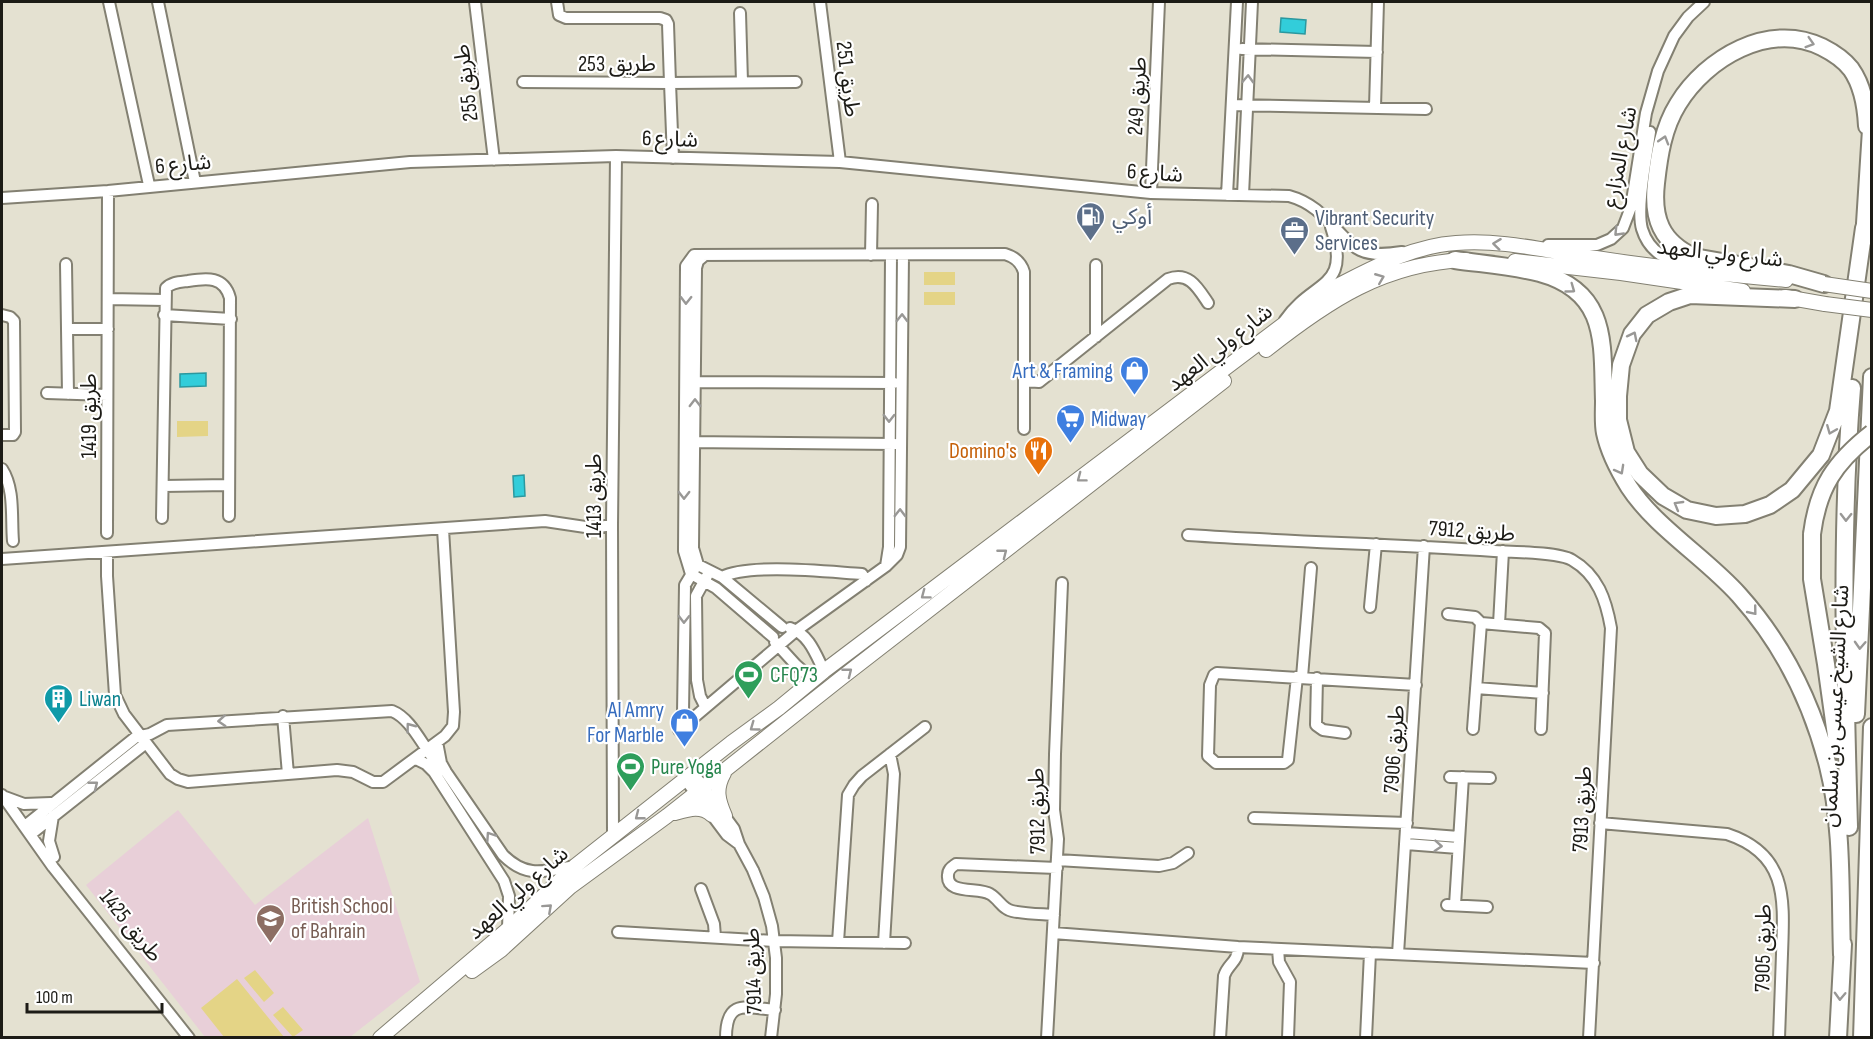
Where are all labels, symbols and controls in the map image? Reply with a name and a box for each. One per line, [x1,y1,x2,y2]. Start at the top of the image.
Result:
one-way arrow [1804,36,1815,48]
street label: طريق 251 [829,40,866,119]
street label: طريق 255 [448,43,485,123]
street label: طريق 253 [578,51,656,78]
street label: طريق 249 [1122,56,1153,136]
one-way arrow [1242,74,1254,83]
street label: شارع المزارع [1597,104,1645,211]
street label: شارع 6 [641,125,698,156]
one-way arrow [1657,135,1669,146]
street label: شارع 6 [154,149,212,182]
street label: شارع 6 [1126,158,1184,191]
fuel station icon: أوكي [1075,200,1107,242]
place label: أوكي [1112,203,1152,233]
place label: Vibrant Security Services [1315,205,1435,257]
office icon: Vibrant Security Services [1278,214,1310,256]
one-way arrow [1614,225,1624,236]
street label: شارع ولي العهد [1655,233,1784,276]
one-way arrow [1493,238,1502,250]
one-way arrow [1374,273,1385,285]
one-way arrow [1565,282,1576,293]
one-way arrow [680,295,692,304]
street label: شارع ولي العهد [1162,298,1280,400]
one-way arrow [896,313,908,322]
one-way arrow [1625,331,1637,342]
shop icon: Art & Framing [1118,354,1150,396]
place label: Art & Framing [1012,358,1113,385]
street label: طريق 1419 [76,373,103,459]
one-way arrow [689,398,702,407]
supermarket icon: Midway [1054,402,1086,444]
place label: Midway [1091,406,1147,433]
one-way arrow [883,414,895,423]
one-way arrow [1826,424,1838,435]
restaurant icon: Domino's [1022,434,1054,476]
place label: Domino's [949,438,1017,465]
street label: طريق 1413 [581,454,608,538]
one-way arrow [1613,464,1624,474]
one-way arrow [1076,471,1087,482]
one-way arrow [678,490,690,499]
one-way arrow [1674,501,1684,512]
one-way arrow [894,508,906,517]
one-way arrow [1840,512,1852,521]
street label: طريق 7912 [1428,515,1516,548]
one-way arrow [996,549,1007,560]
street label: شارع الشيخ عيسى بن سلمان [1816,584,1857,828]
one-way arrow [921,588,932,599]
one-way arrow [1745,604,1756,615]
one-way arrow [678,615,691,624]
one-way arrow [1854,640,1867,649]
sports icon: CFQ73 [733,658,765,700]
place label: CFQ73 [770,662,818,689]
one-way arrow [842,669,853,680]
building icon: Liwan [42,682,74,724]
place label: Liwan [79,686,121,713]
place label: Al Amry For Marble [587,697,665,749]
street label: طريق 7906 [1378,704,1411,794]
shop icon: Al Amry For Marble [669,706,701,748]
one-way arrow [217,714,226,727]
one-way arrow [749,719,760,730]
one-way arrow [406,722,417,733]
sports icon: Pure Yoga [614,750,646,792]
place label: Pure Yoga [651,754,722,781]
street label: طريق 7913 [1567,765,1598,853]
street label: طريق 7912 [1023,768,1052,854]
one-way arrow [87,781,98,792]
one-way arrow [635,808,646,819]
one-way arrow [486,832,497,843]
one-way arrow [1433,839,1442,852]
street label: شارع ولي العهد [462,841,576,947]
street label: طريق 1425 [93,884,168,968]
place label: British School of Bahrain [291,893,393,945]
school or university icon: British School of Bahrain [254,902,286,944]
one-way arrow [541,904,551,915]
street label: طريق 7905 [1749,904,1778,992]
street label: طريق 7914 [739,927,768,1015]
scale bar [27,976,162,1014]
text: 100 m [36,987,73,1008]
one-way arrow [1834,992,1847,1001]

